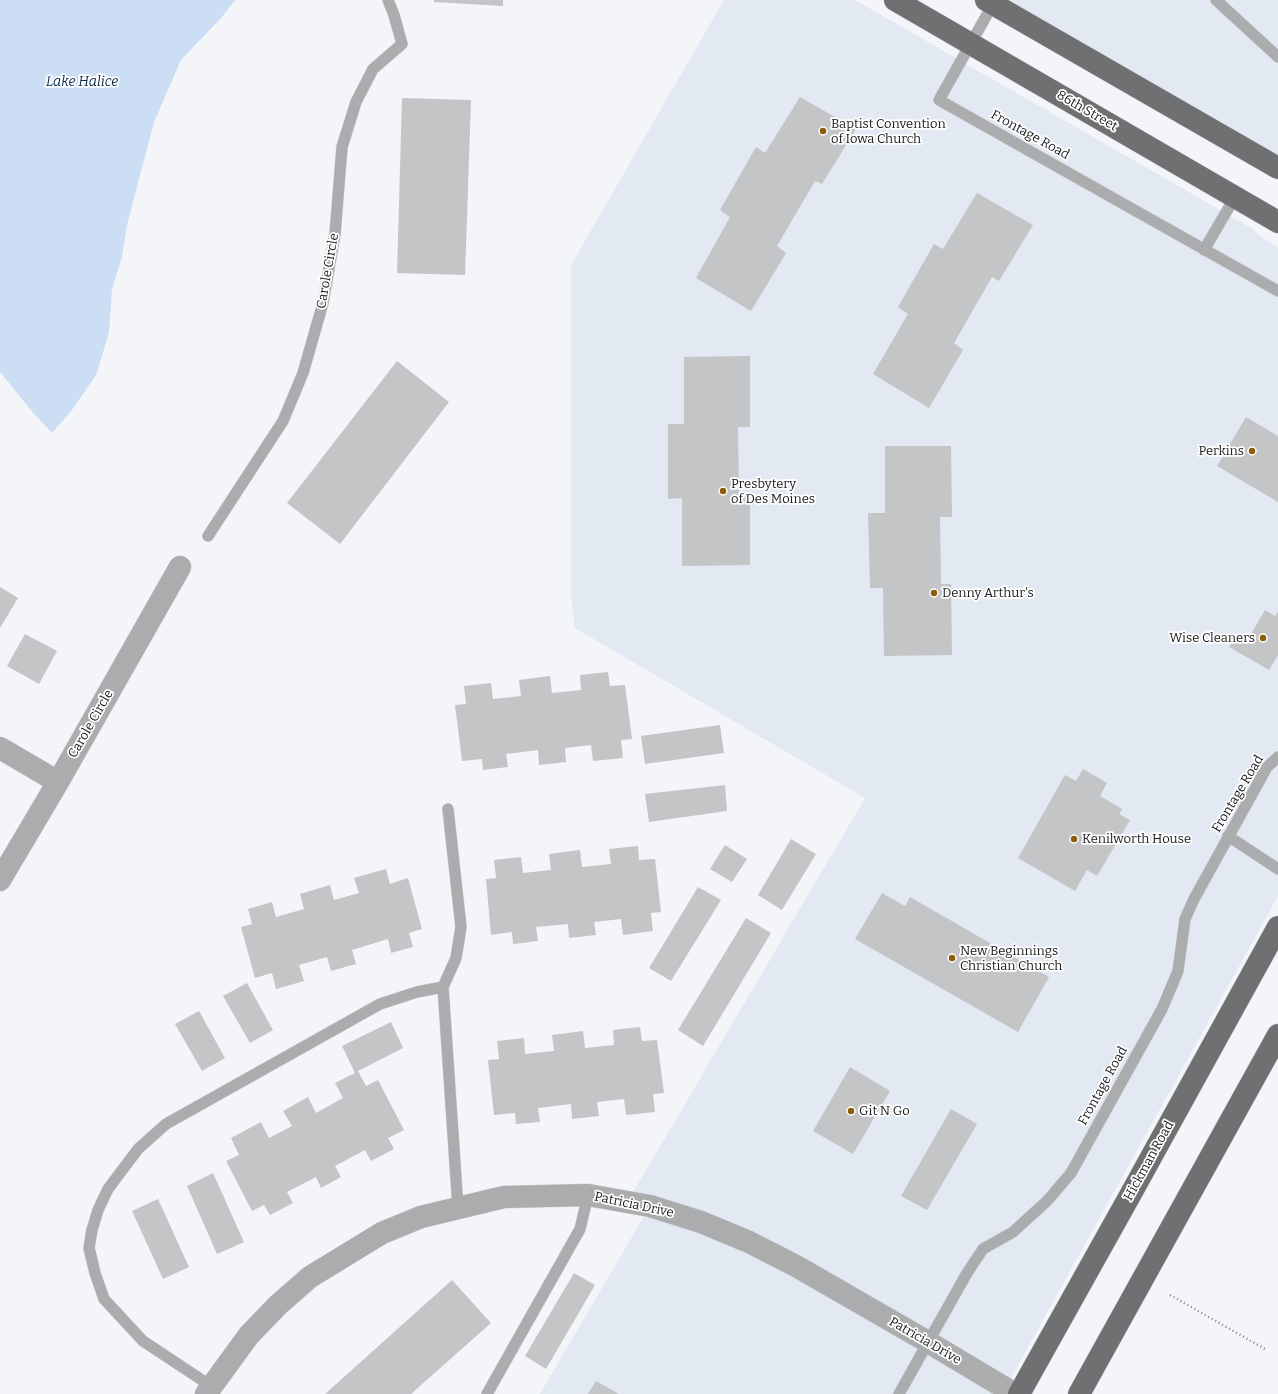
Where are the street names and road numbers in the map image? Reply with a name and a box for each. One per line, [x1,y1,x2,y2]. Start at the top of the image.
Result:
street label: 86th Street [1054,87,1120,135]
street label: Frontage Road [988,107,1072,163]
street label: Carole Circle [314,232,342,310]
street label: Carole Circle [65,687,117,761]
street label: Frontage Road [1209,753,1267,835]
street label: Frontage Road [1075,1044,1131,1128]
street label: Hickman Road [1121,1118,1177,1204]
street label: Patricia Drive [593,1189,675,1221]
street label: Patricia Drive [886,1314,964,1368]

